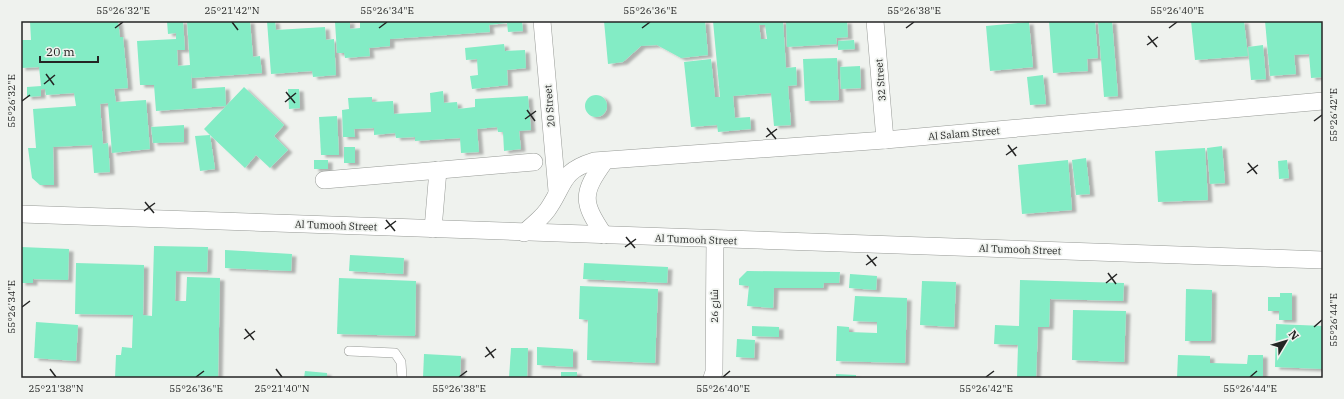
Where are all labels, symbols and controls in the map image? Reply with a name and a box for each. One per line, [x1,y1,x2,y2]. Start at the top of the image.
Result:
text: 55°26'32"E [96,4,150,17]
text: 25°21'42"N [205,4,260,17]
text: 55°26'34"E [360,4,414,17]
text: 55°26'36"E [623,4,677,17]
text: 55°26'38"E [887,4,941,17]
text: 55°26'40"E [1150,4,1204,17]
scale bar [40,38,98,64]
text: 20 m [46,44,75,59]
street label: 32 Street [872,58,889,102]
text: 55°26'32"E [5,74,18,128]
street label: 20 Street [541,84,558,128]
text: 55°26'42"E [1327,88,1340,142]
street label: Al Salam Street [928,124,1001,143]
street label: Al Tumooh Street [295,218,378,233]
street label: Al Tumooh Street [655,232,738,247]
street label: Al Tumooh Street [979,242,1062,257]
text: 55°26'34"E [5,280,18,334]
street label: شارع 26 [708,289,721,323]
text: 55°26'44"E [1327,293,1340,347]
north arrow [1266,321,1306,361]
text: N [1286,327,1302,343]
text: 25°21'38"N [29,382,84,395]
text: 55°26'36"E [169,382,223,395]
text: 25°21'40"N [255,382,310,395]
text: 55°26'38"E [432,382,486,395]
text: 55°26'40"E [696,382,750,395]
text: 55°26'42"E [959,382,1013,395]
text: 55°26'44"E [1223,382,1277,395]

